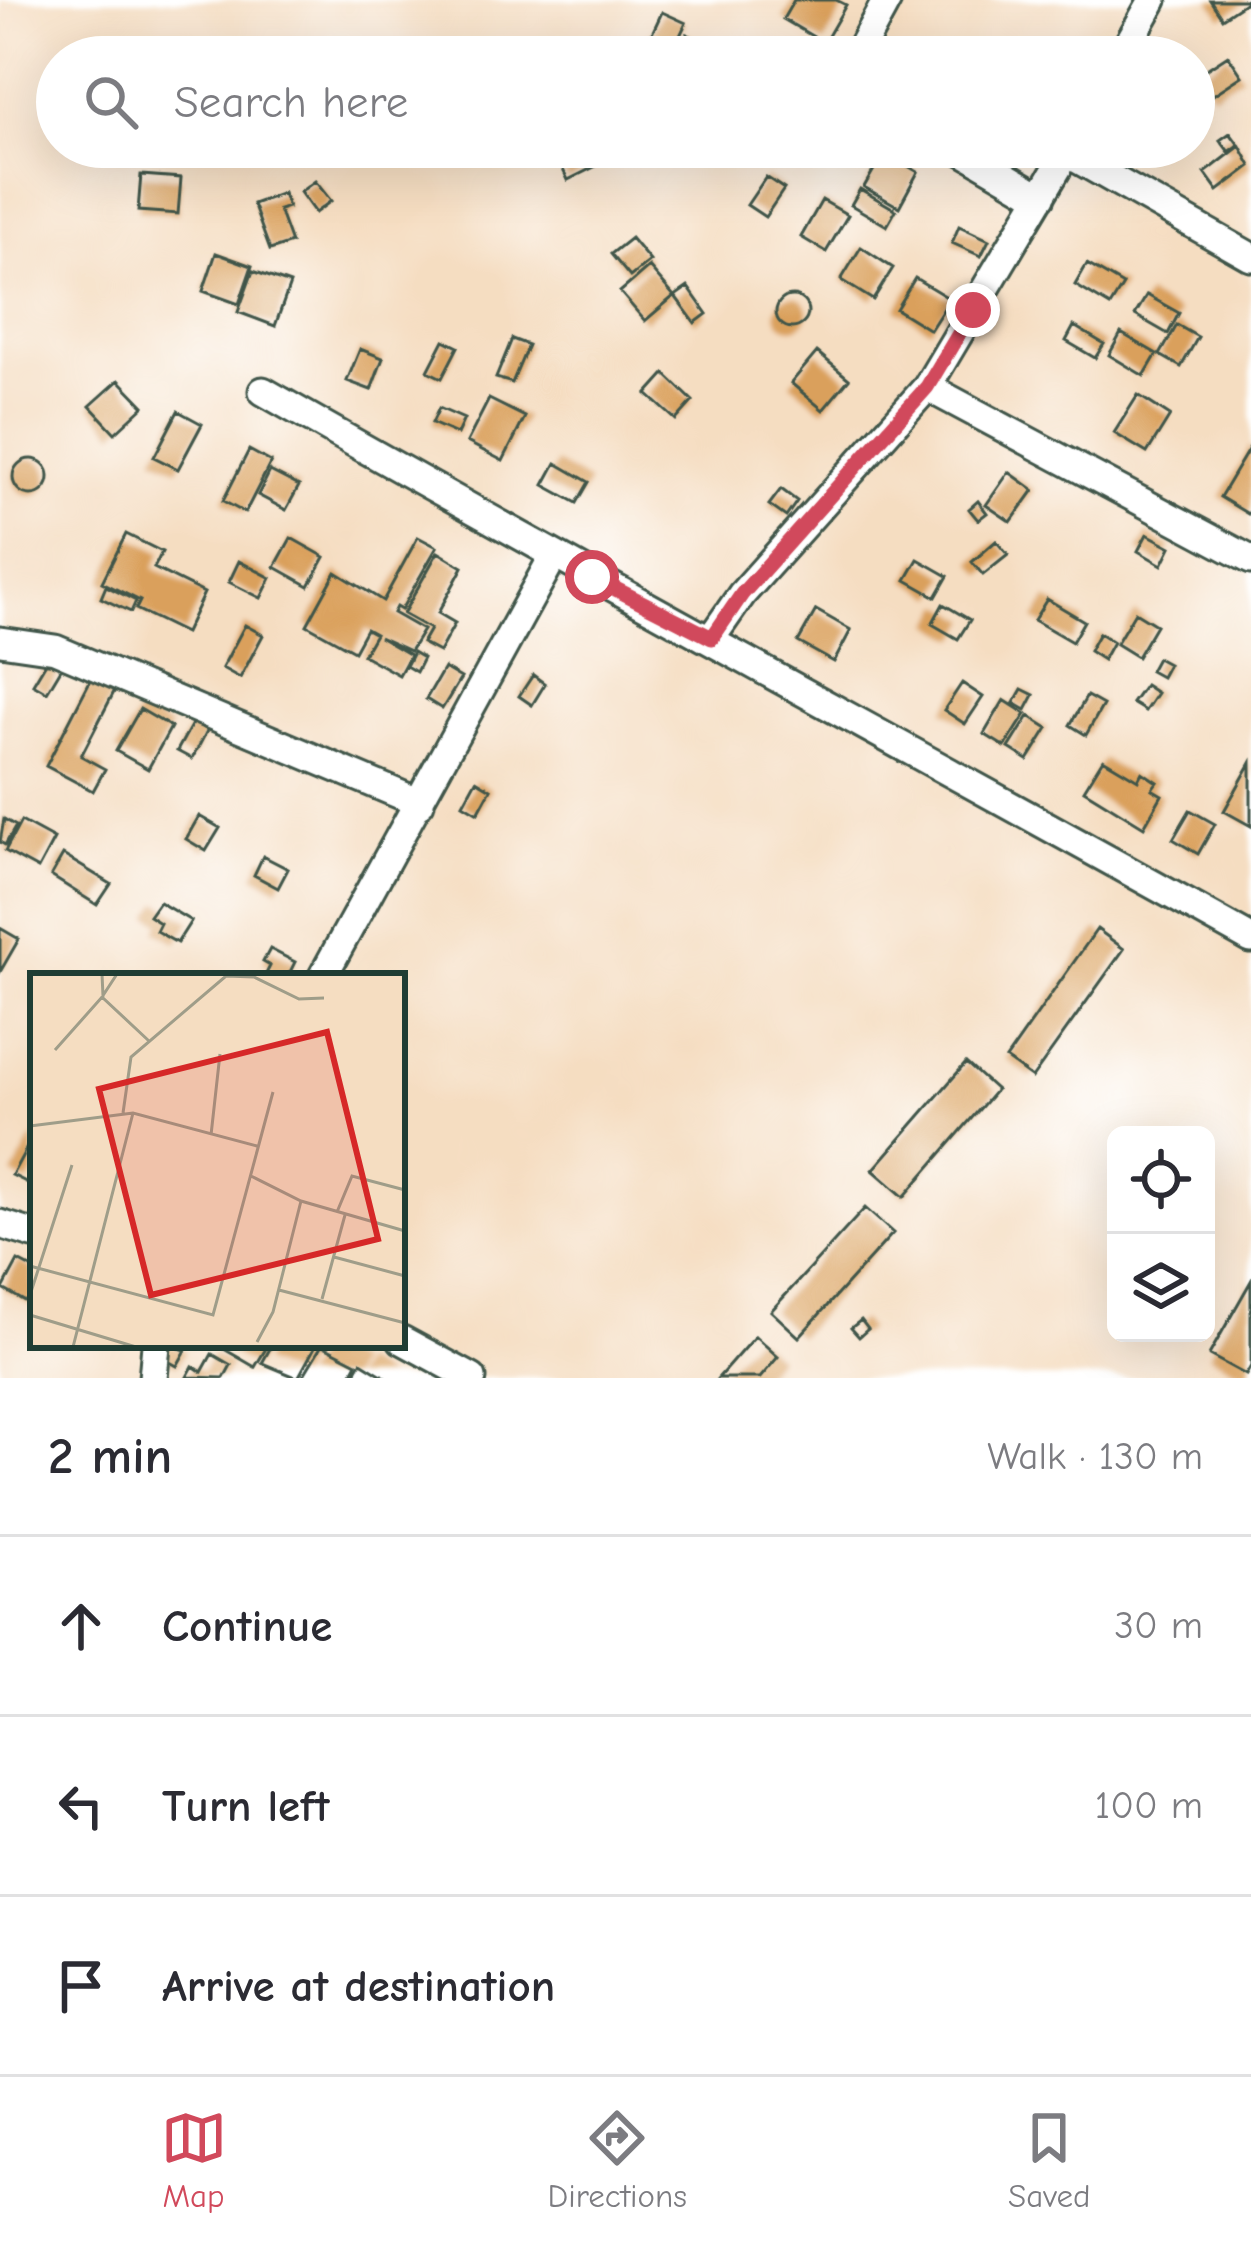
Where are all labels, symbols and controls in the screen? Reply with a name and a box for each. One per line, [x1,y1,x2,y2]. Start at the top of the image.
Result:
search box [36,36,1215,168]
icon: search [78,69,144,135]
text: Search here [174,76,408,128]
route end [946,283,1000,337]
route start [565,550,619,604]
inset map [30,973,405,1348]
map controls [1107,1126,1215,1342]
button: locate [1107,1126,1215,1234]
button: layers [1107,1234,1215,1342]
text: 2 min [48,1427,172,1486]
text: Walk · 130 m [987,1434,1203,1479]
icon: ahead [48,1593,114,1659]
text: Continue [162,1600,332,1652]
text: 30 m [1114,1603,1203,1648]
icon: left [48,1773,114,1839]
text: Turn left [162,1780,329,1832]
text: 100 m [1095,1783,1203,1828]
icon: arrive [48,1953,114,2019]
text: Arrive at destination [162,1960,555,2012]
tab: Map [161,2105,227,2215]
tab: Directions [548,2105,687,2215]
tab: Saved [1008,2105,1090,2215]

